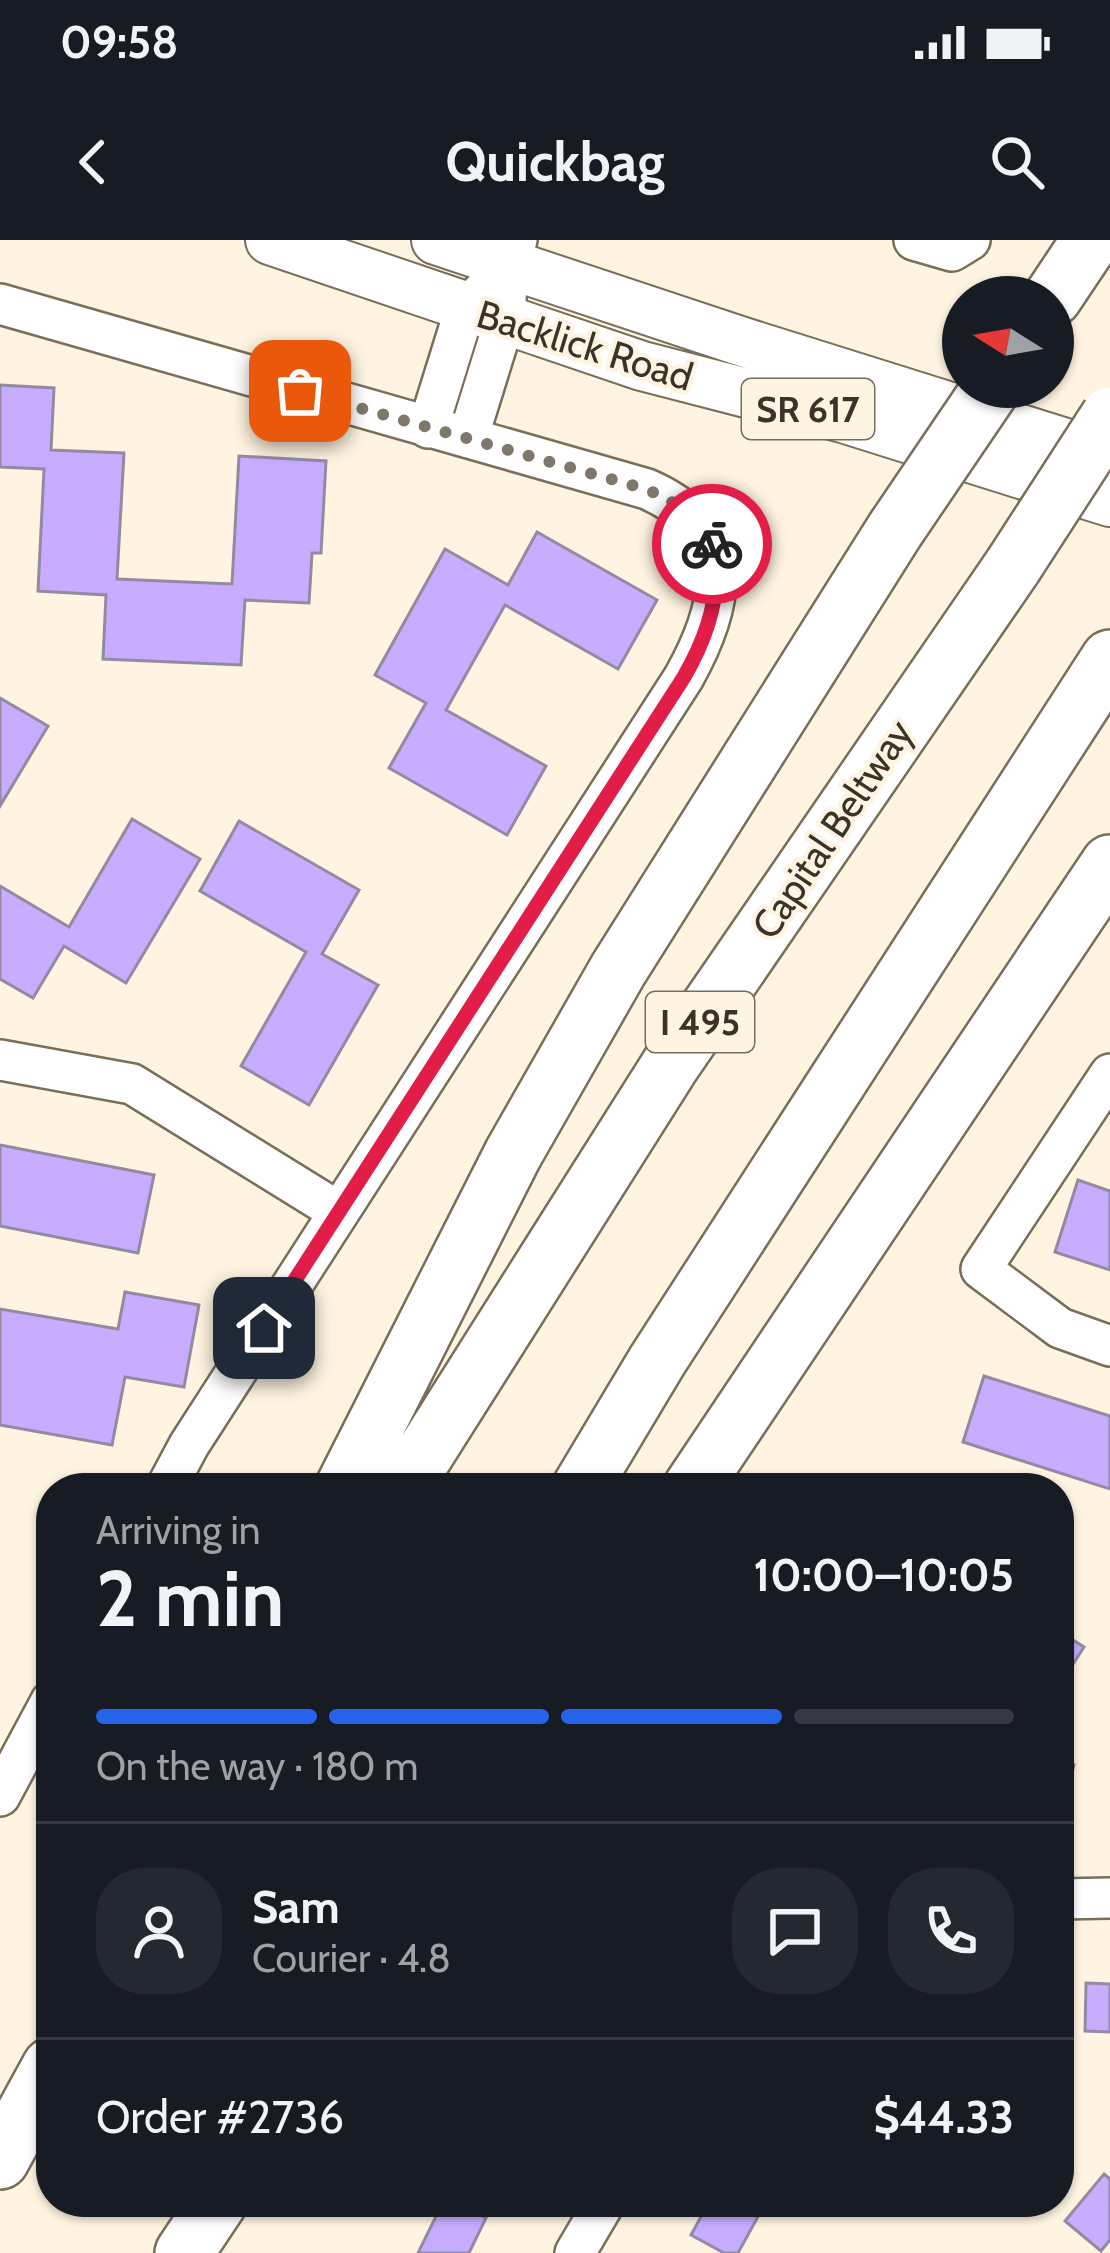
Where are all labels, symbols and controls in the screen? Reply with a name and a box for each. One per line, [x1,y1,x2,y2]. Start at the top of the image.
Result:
text: 09:58 [60,15,178,69]
icon: back [60,129,126,195]
text: Quickbag [445,129,665,195]
icon: search [984,129,1050,195]
north arrow [942,276,1074,408]
map controls [942,276,1074,408]
street label: Backlick Road [471,289,699,401]
pin [249,340,351,442]
icon: bag [267,358,333,424]
road number: SR 617 [742,379,874,439]
courier [652,484,772,604]
icon: bike [679,511,745,577]
street label: Capital Beltway [741,710,923,948]
road number: I 495 [646,992,754,1052]
pin [213,1277,315,1379]
icon: home [231,1295,297,1361]
text: Arriving in [96,1506,260,1554]
text: 10:00–10:05 [753,1548,1014,1602]
text: 2 min [96,1551,284,1646]
text: On the way · 180 m [96,1742,419,1790]
button: person [96,1868,222,1994]
button: chat [732,1868,858,1994]
button: phone [888,1868,1014,1994]
text: Sam [252,1880,340,1934]
text: Courier · 4.8 [252,1934,451,1982]
text: Order #2736 [96,2090,344,2144]
text: $44.33 [874,2090,1014,2144]

